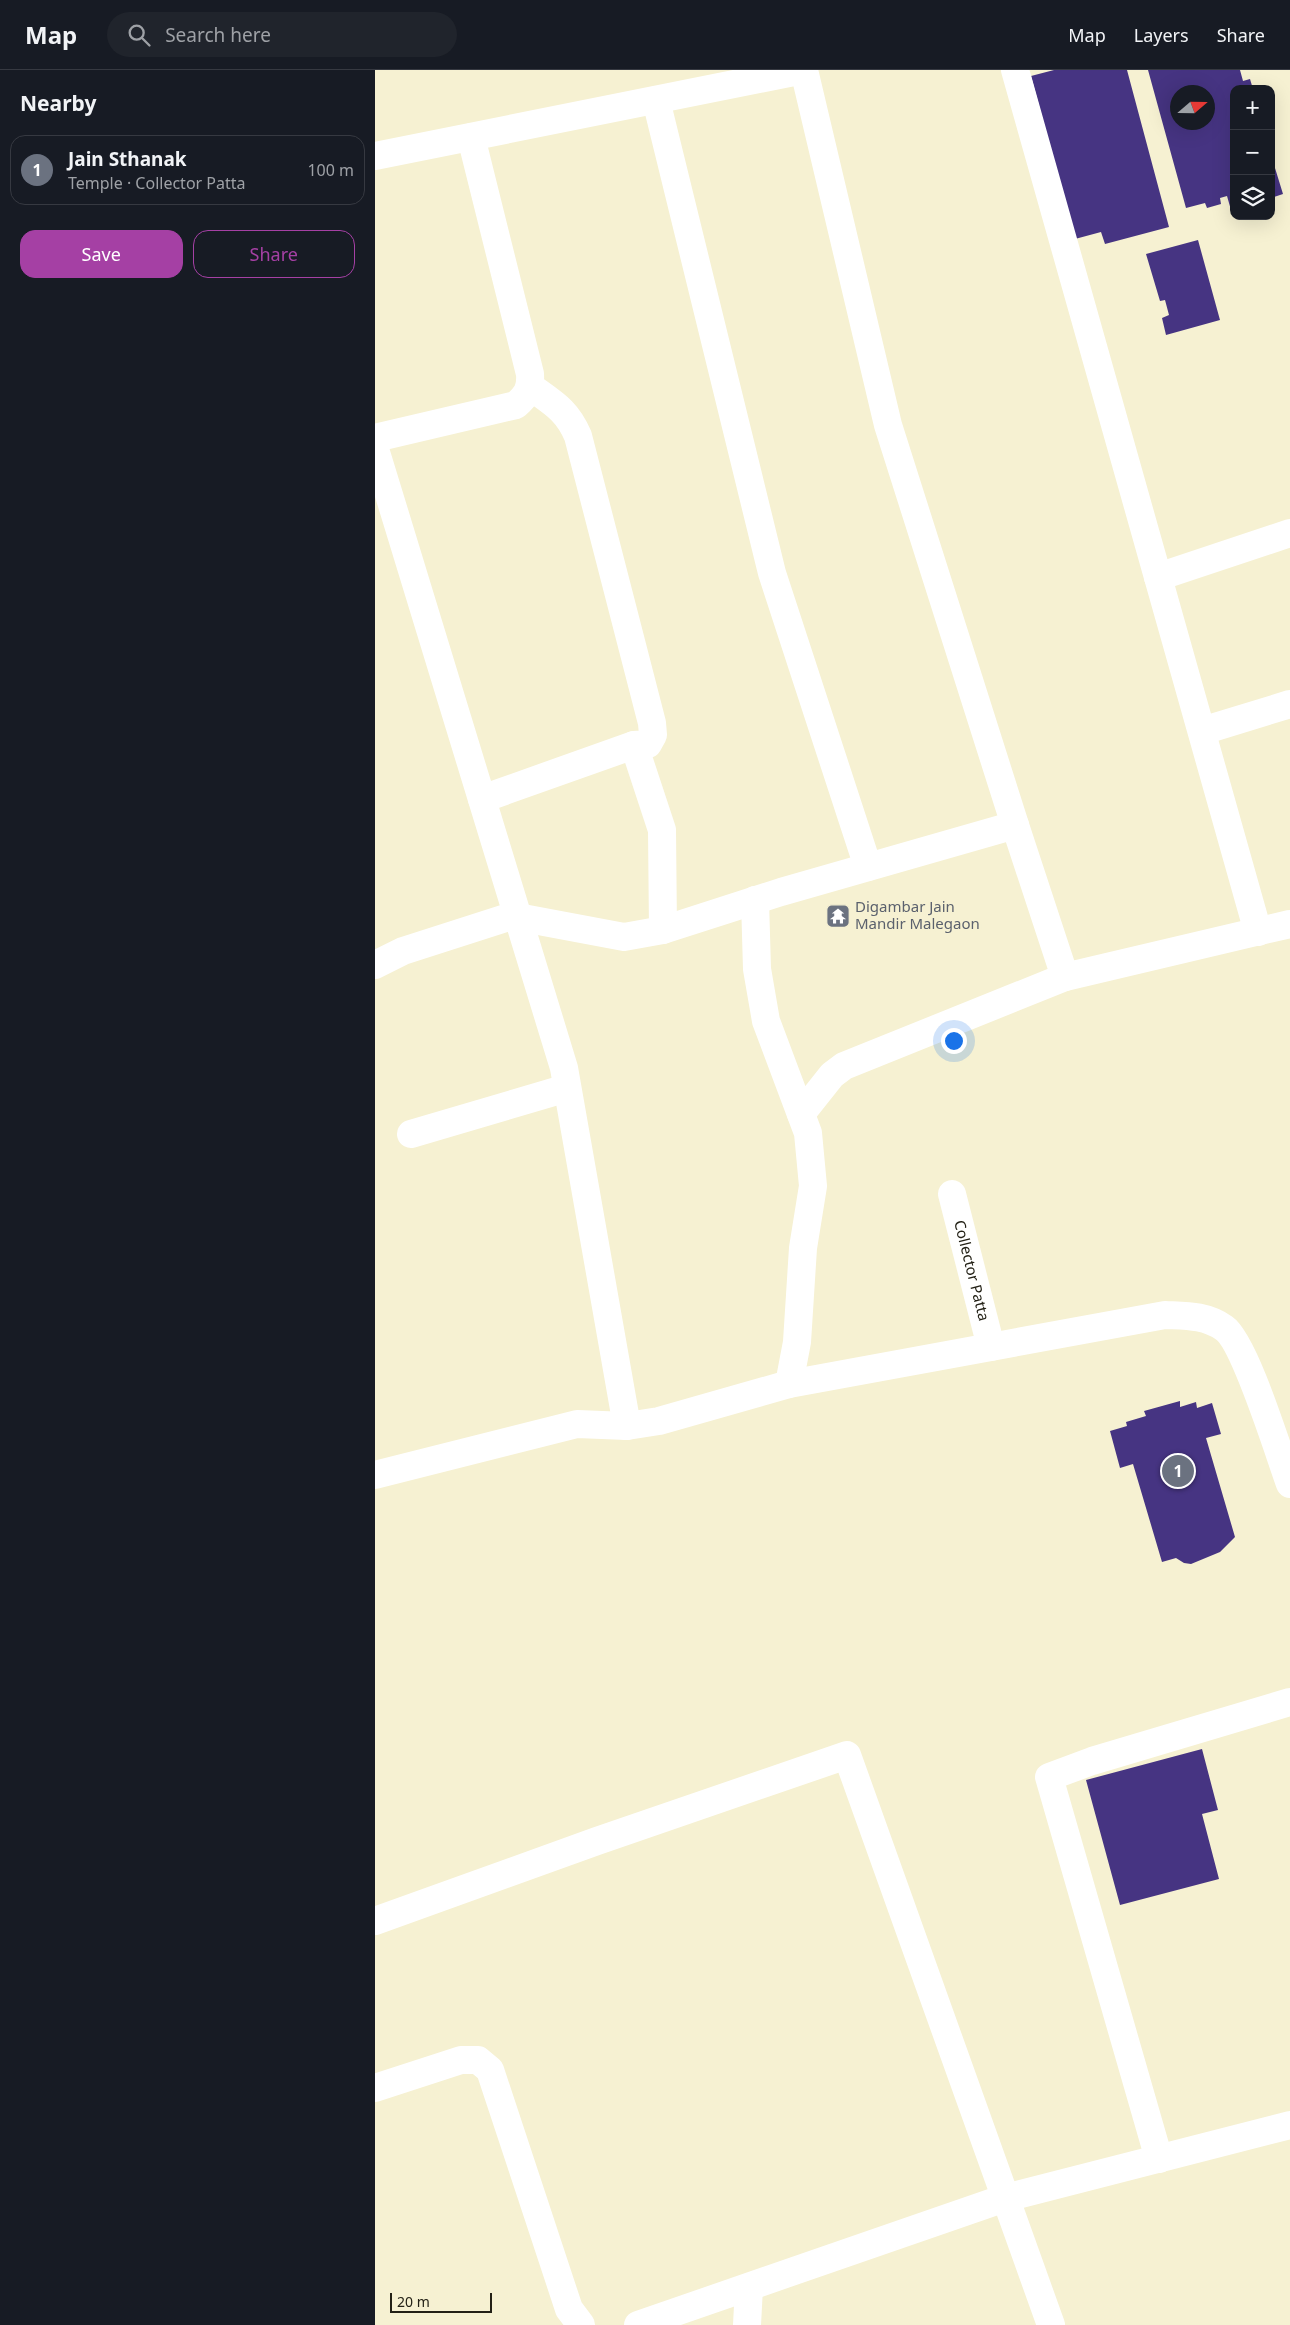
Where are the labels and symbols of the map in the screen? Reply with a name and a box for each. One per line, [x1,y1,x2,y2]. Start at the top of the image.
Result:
north arrow [1170,85,1215,130]
place label: Digambar Jain Mandir Malegaon [855,896,980,933]
temple icon: Digambar Jain Mandir Malegaon [825,903,851,929]
your location [941,1028,967,1054]
street label: Collector Patta [950,1218,995,1323]
pin: 1 [1162,1452,1194,1490]
scale bar [390,2290,493,2313]

